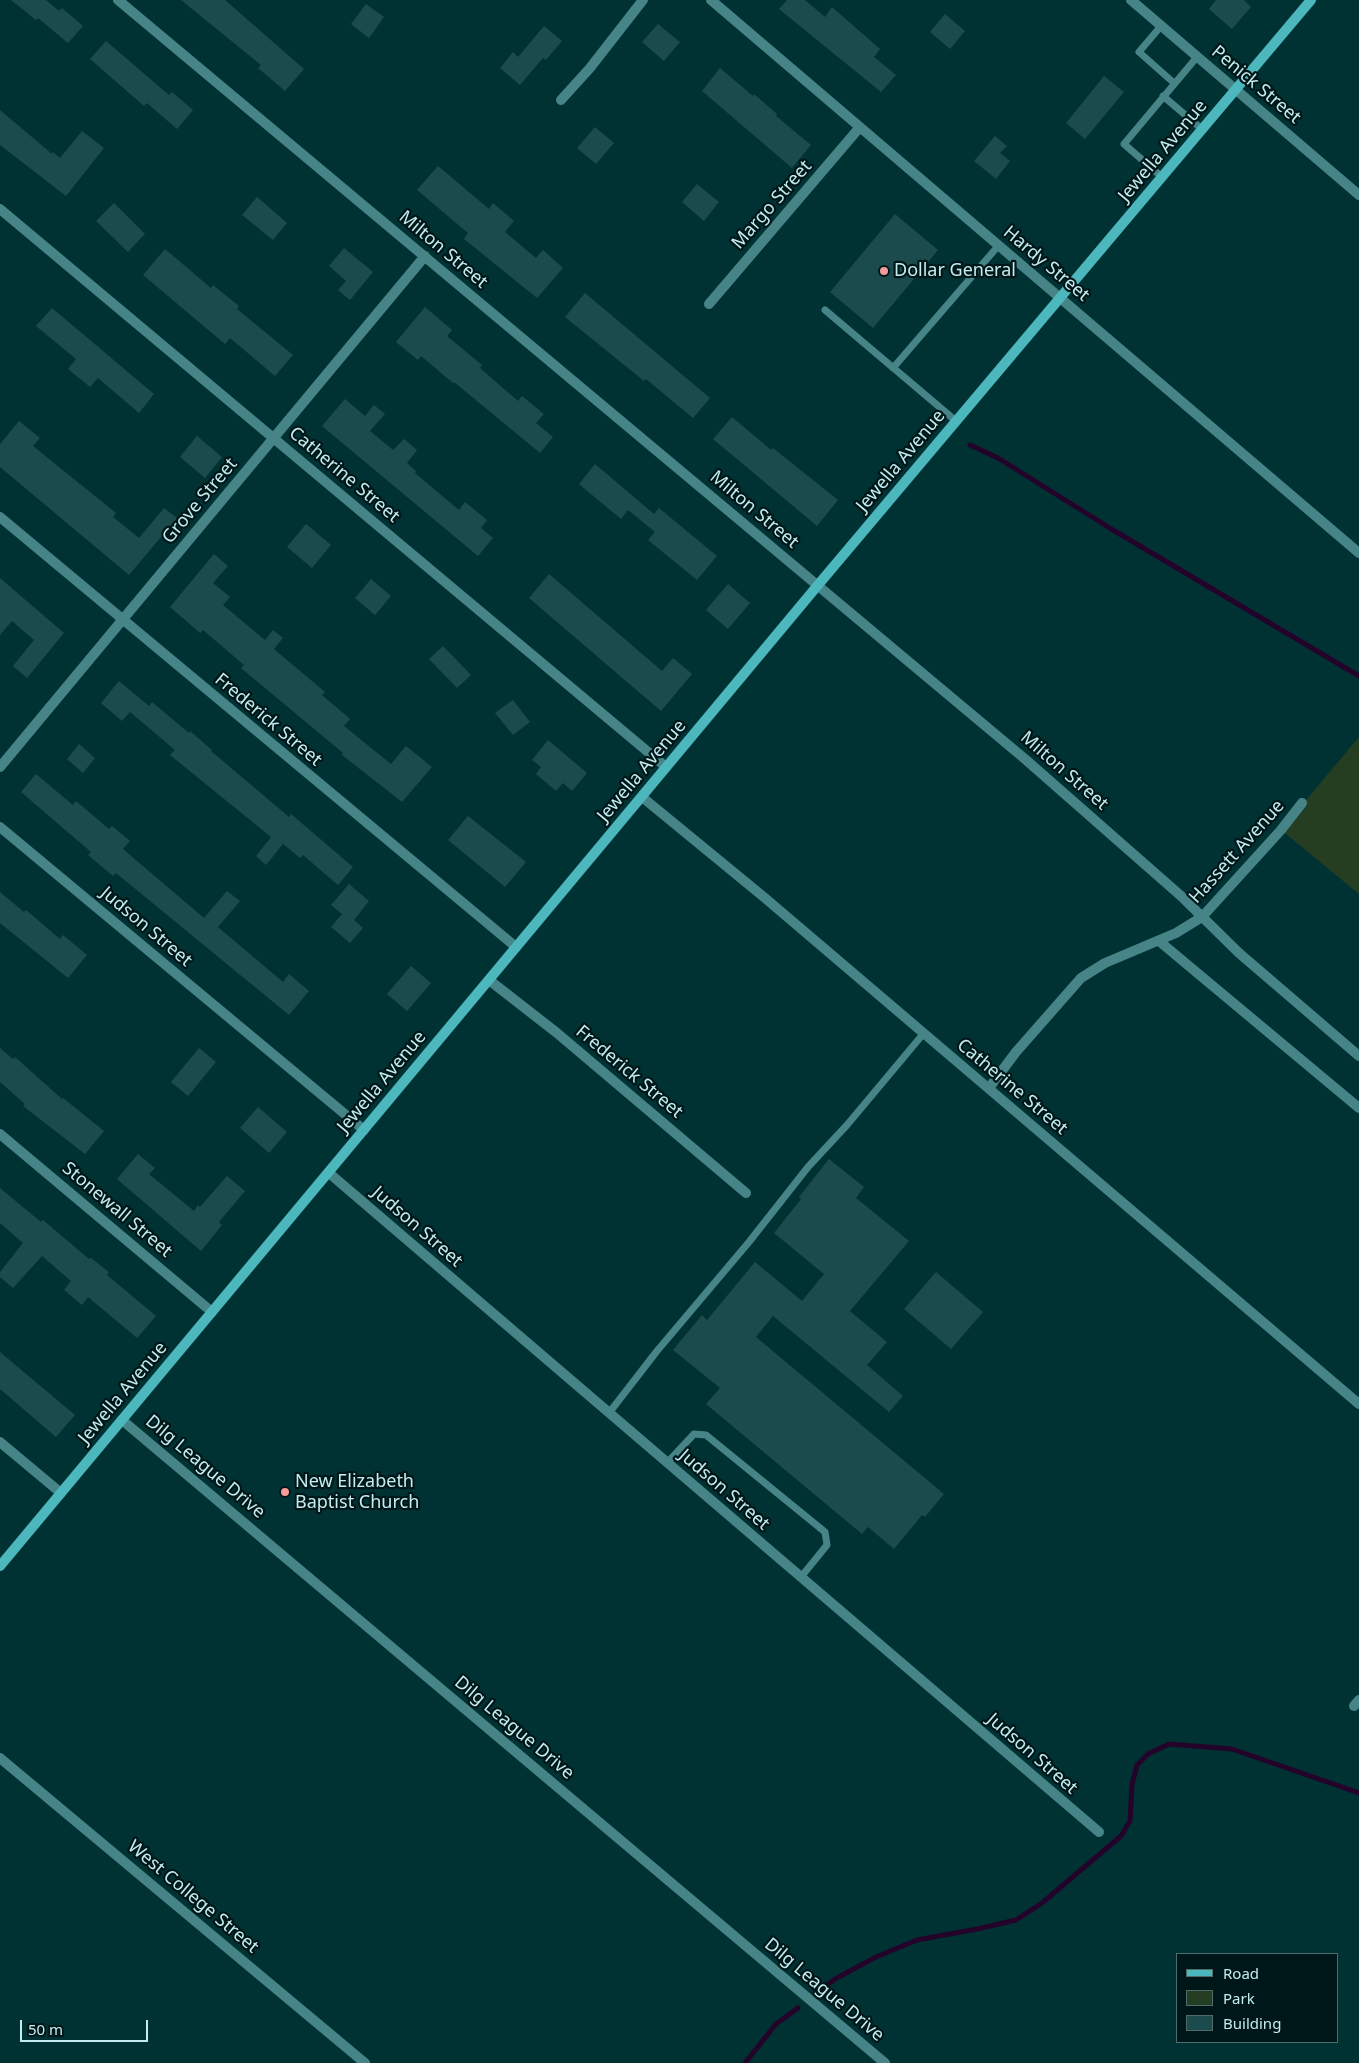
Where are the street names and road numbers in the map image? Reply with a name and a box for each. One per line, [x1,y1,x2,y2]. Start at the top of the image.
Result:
street label: Penick Street [1207,41,1305,129]
street label: Jewella Avenue [1114,96,1212,206]
street label: Margo Street [728,156,816,254]
street label: Milton Street [394,207,492,293]
street label: Hardy Street [999,222,1093,306]
street label: Jewella Avenue [852,406,950,516]
street label: Catherine Street [284,423,404,527]
street label: Grove Street [158,454,242,548]
street label: Milton Street [705,467,803,553]
street label: Frederick Street [210,669,326,771]
street label: Jewella Avenue [593,716,691,826]
street label: Milton Street [1016,727,1112,815]
street label: Hassett Avenue [1185,796,1289,908]
street label: Judson Street [96,883,196,971]
street label: Frederick Street [571,1021,687,1123]
street label: Jewella Avenue [333,1027,431,1137]
street label: Catherine Street [952,1035,1072,1139]
street label: Stonewall Street [58,1158,176,1262]
street label: Judson Street [367,1182,467,1272]
street label: Jewella Avenue [74,1338,172,1448]
street label: Dilg League Drive [141,1411,269,1523]
street label: Judson Street [674,1445,774,1535]
street label: Dilg League Drive [450,1672,578,1784]
street label: Judson Street [982,1709,1082,1799]
street label: West College Street [123,1836,263,1958]
street label: Dilg League Drive [760,1934,888,2046]

